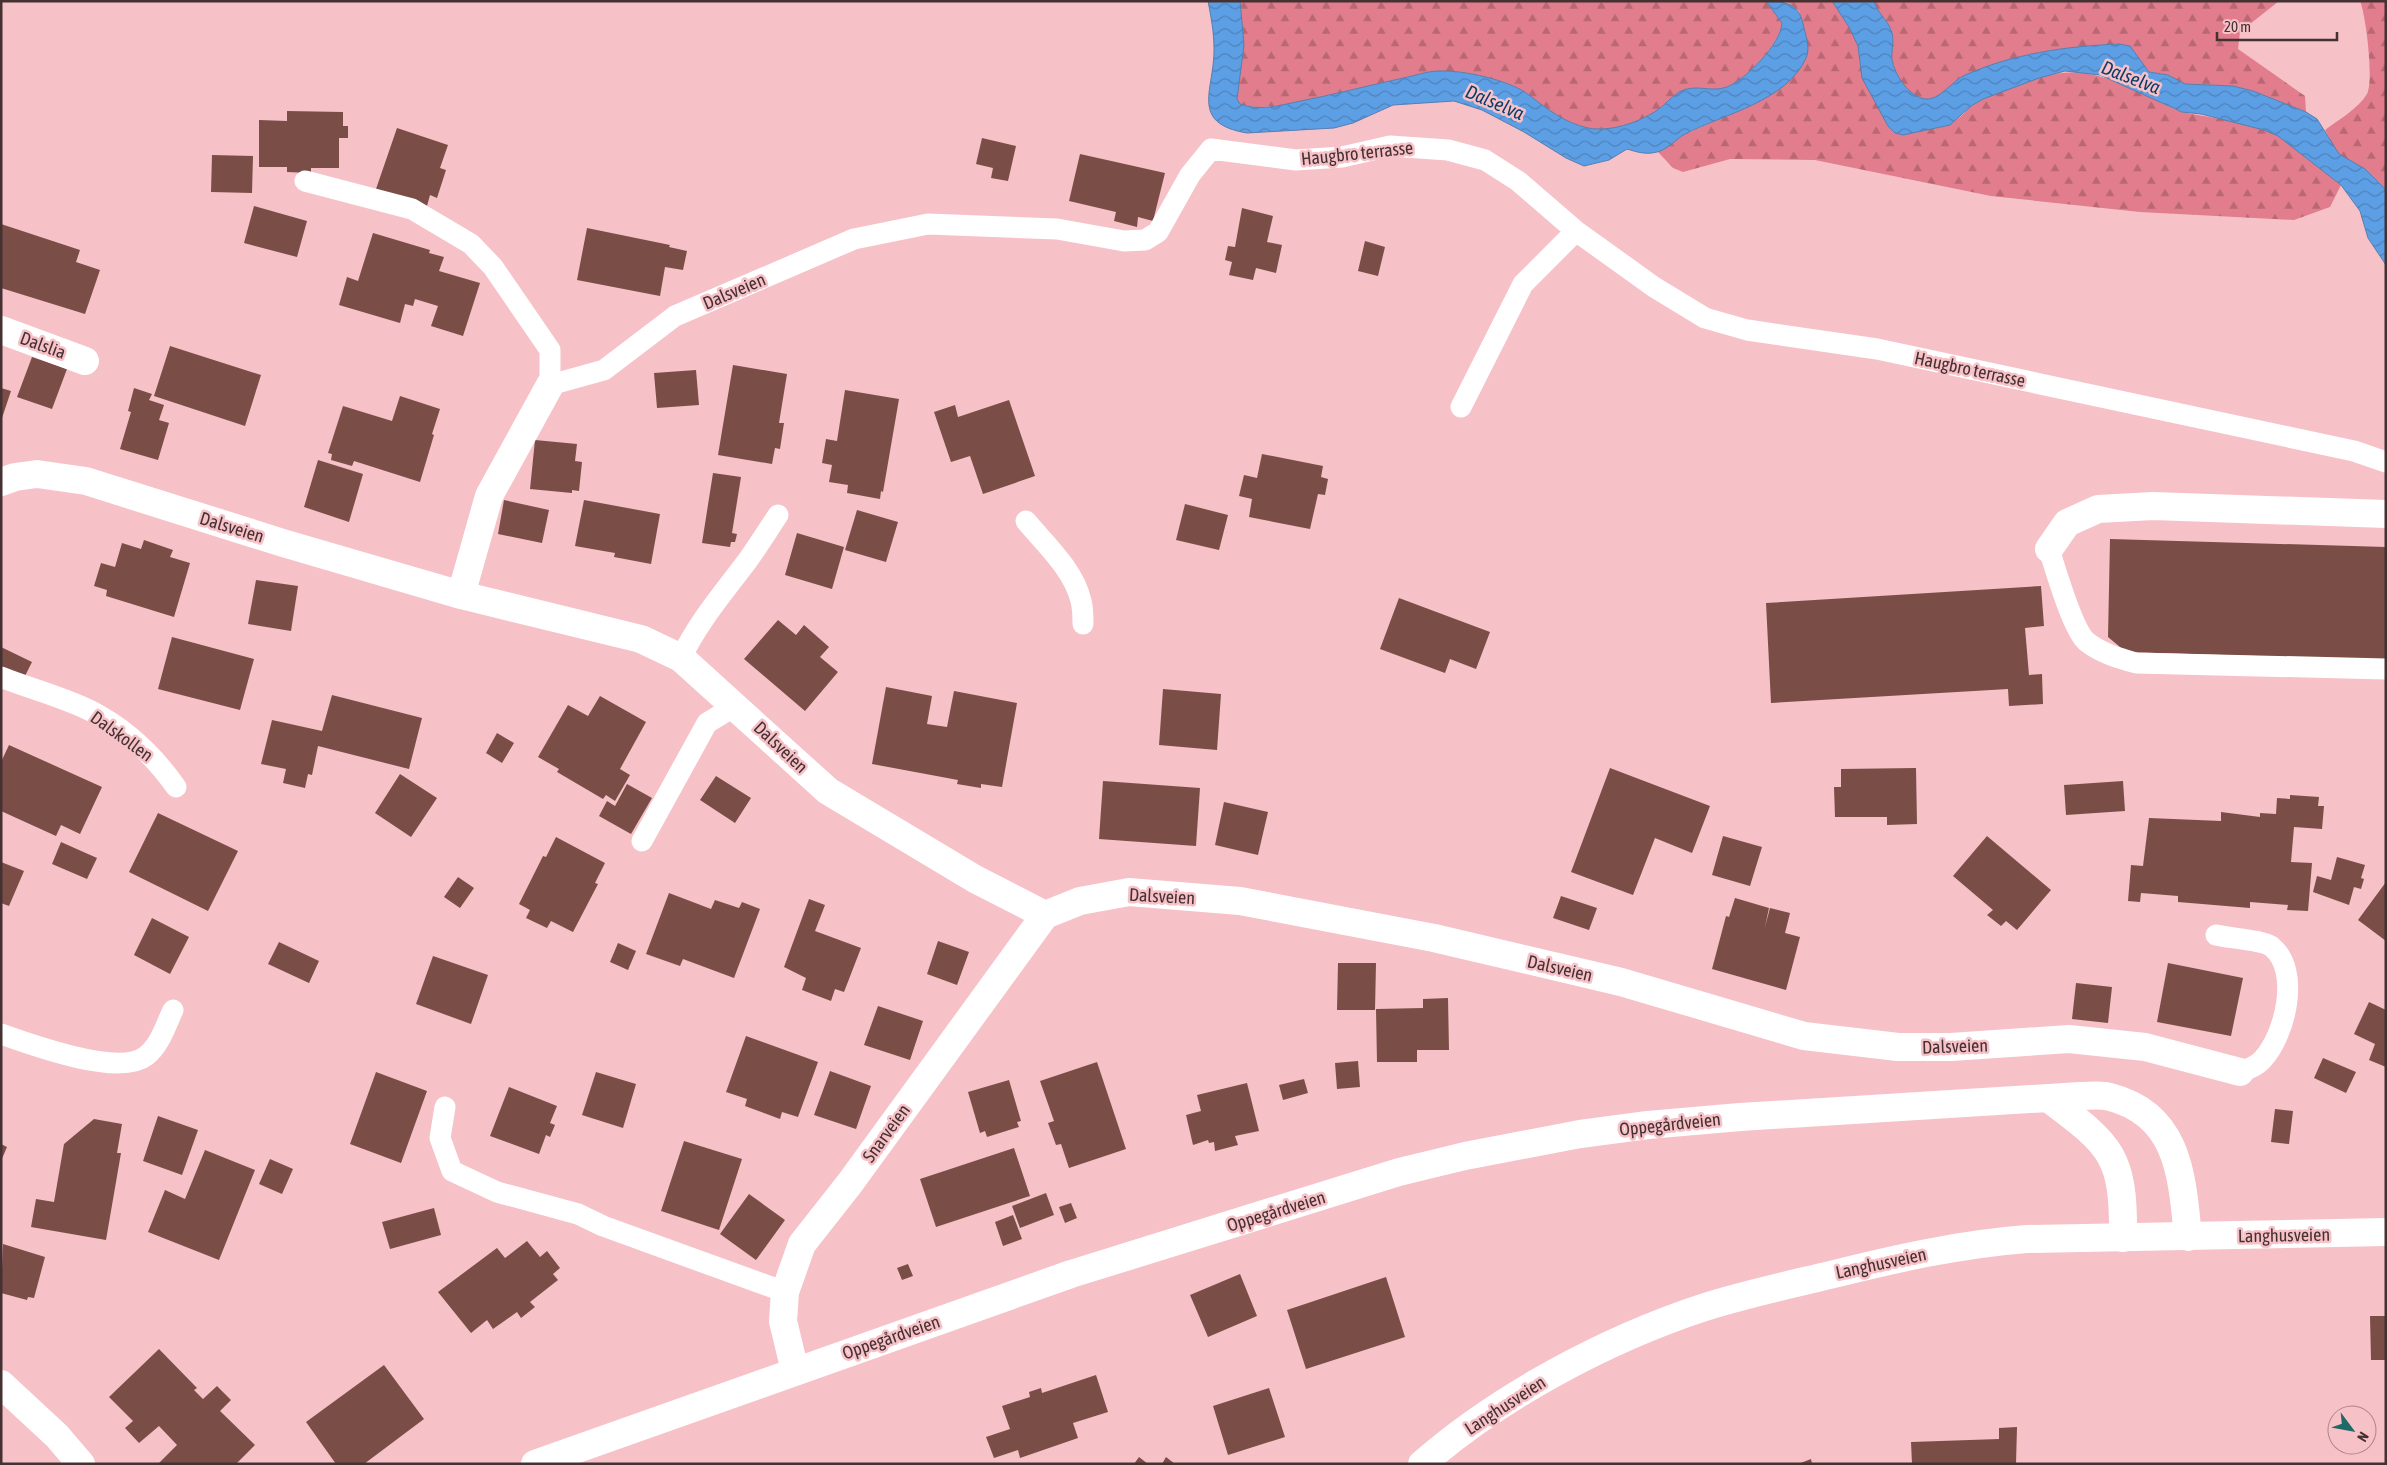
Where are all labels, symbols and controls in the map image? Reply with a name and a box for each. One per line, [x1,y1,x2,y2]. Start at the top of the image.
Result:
scale bar [2217,10,2337,42]
text: 20 m [2224,18,2251,35]
water label: Dalselva [2099,56,2164,98]
water label: Dalselva [1463,80,1528,124]
street label: Haugbro terrasse [1300,137,1414,169]
street label: Dalsveien [700,268,768,314]
street label: Dalslia [17,327,69,363]
street label: Haugbro terrasse [1913,347,2027,391]
street label: Dalsveien [197,507,267,547]
street label: Dalskollen [87,706,157,766]
street label: Dalsveien [750,717,812,777]
street label: Dalsveien [1128,884,1196,908]
street label: Dalsveien [1525,950,1595,986]
street label: Dalsveien [1922,1034,1988,1058]
street label: Snarveien [858,1100,914,1166]
street label: Oppegårdveien [1618,1108,1722,1140]
street label: Oppegårdveien [1224,1186,1328,1236]
street label: Langhusveien [2238,1224,2330,1246]
street label: Langhusveien [1834,1243,1928,1283]
street label: Oppegårdveien [839,1311,943,1363]
street label: Langhusveien [1461,1371,1549,1439]
north arrow [2327,1405,2377,1455]
text: N [2354,1429,2372,1445]

